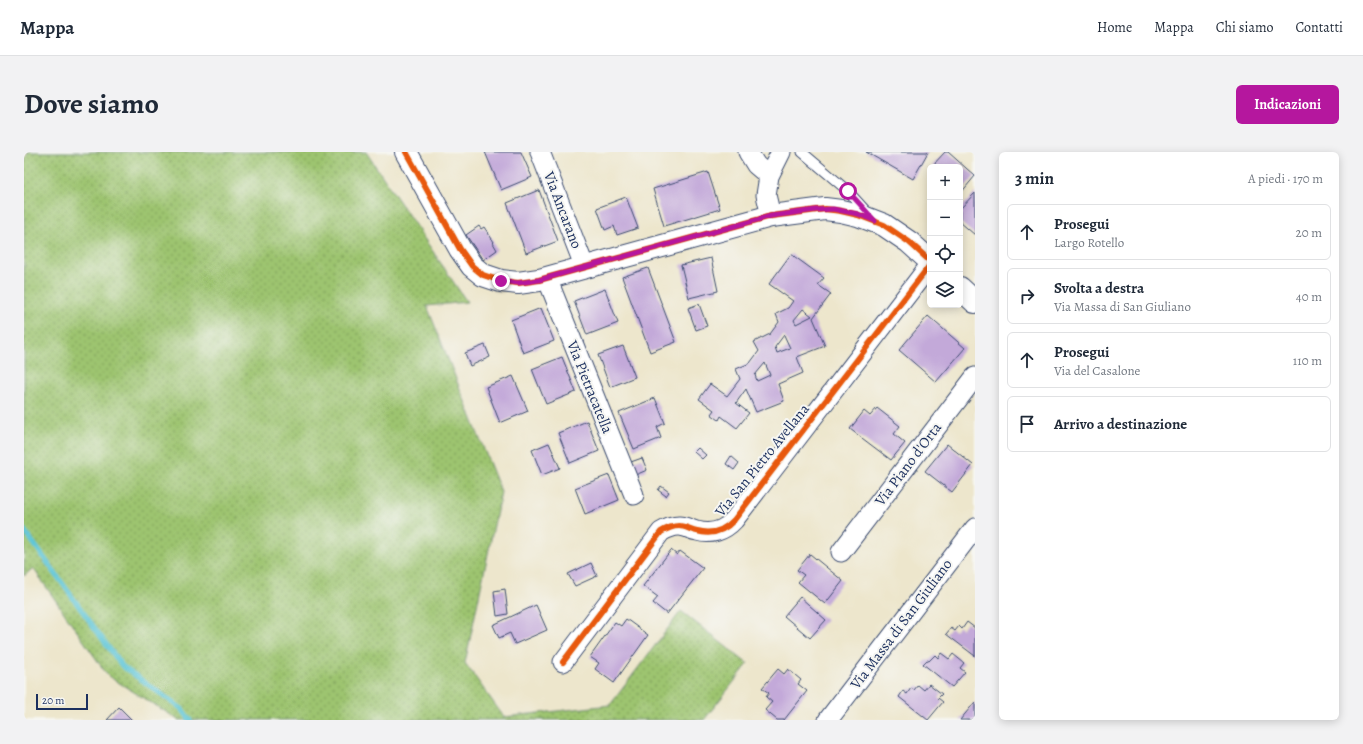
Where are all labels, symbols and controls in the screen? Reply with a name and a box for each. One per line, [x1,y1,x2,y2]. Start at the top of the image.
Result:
text: Mappa [20,15,75,41]
text: Home [1097,18,1132,37]
text: Mappa [1154,18,1194,37]
text: Chi siamo [1216,18,1274,37]
text: Contatti [1296,18,1343,37]
text: Dove siamo [24,85,159,123]
button: Indicazioni [1236,85,1339,124]
map controls [927,164,963,308]
button: + [927,164,963,200]
text: 3 min [1015,167,1054,190]
street label: Via Ancarano [539,168,587,251]
text: A piedi · 170 m [1248,170,1323,187]
route start [839,182,857,200]
button: − [927,200,963,236]
text: Prosegui [1054,214,1110,234]
icon: ahead [1016,221,1038,243]
text: 20 m [1296,224,1322,241]
text: Largo Rotello [1054,234,1124,251]
button: locate [927,236,963,272]
route end [492,272,510,290]
button: layers [927,272,963,308]
text: Svolta a destra [1054,278,1144,298]
icon: right [1016,285,1038,307]
text: 40 m [1296,288,1322,305]
text: Via Massa di San Giuliano [1054,298,1191,315]
street label: Via Pietracatella [562,337,618,436]
text: Prosegui [1054,342,1110,362]
icon: ahead [1016,349,1038,371]
text: 110 m [1293,352,1322,369]
text: Via del Casalone [1054,362,1140,379]
street label: Via San Pietro Avellana [710,399,814,521]
icon: arrive [1016,413,1038,435]
text: Arrivo a destinazione [1054,414,1187,434]
street label: Via Piano d'Orta [869,418,946,511]
street label: Via Massa di San Giuliano [845,555,957,694]
scale bar [36,692,88,711]
text: 20 m [42,693,64,708]

